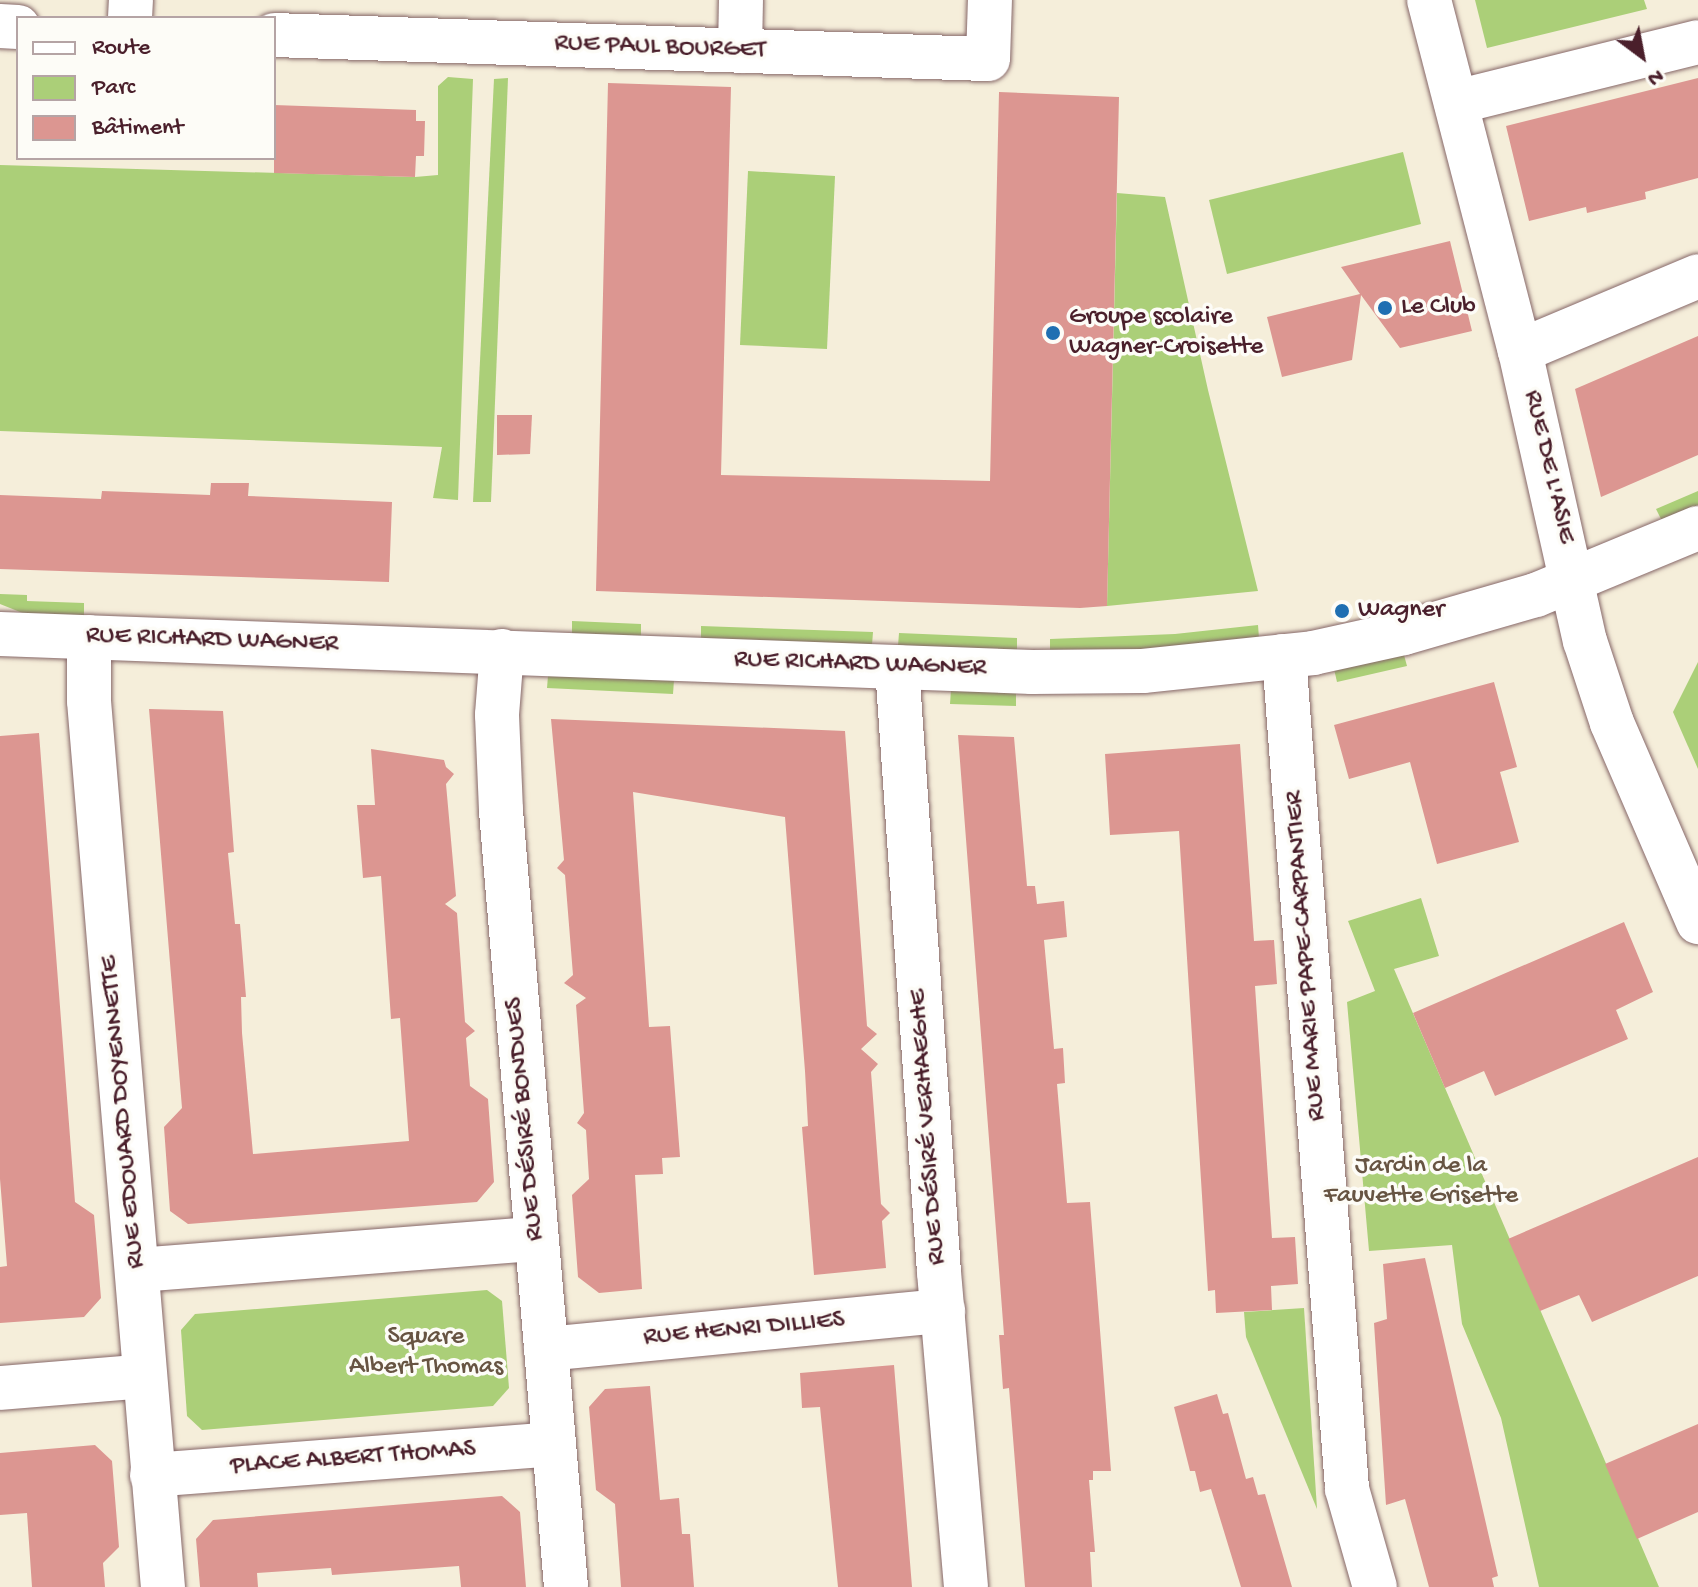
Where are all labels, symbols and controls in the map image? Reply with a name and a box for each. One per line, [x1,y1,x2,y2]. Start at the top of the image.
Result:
legend [16,16,276,160]
north arrow [1602,16,1682,96]
street label: RUE PAUL BOURGET [554,29,766,67]
text: Route [92,34,150,63]
text: N [1642,62,1668,91]
text: Parc [92,74,135,103]
text: Bâtiment [92,114,183,143]
place label: Le Club [1401,292,1476,324]
marker: Le Club [1376,299,1394,317]
place label: Groupe scolaire Wagner-Croisette [1069,302,1264,364]
marker: Groupe scolaire Wagner-Croisette [1044,324,1062,342]
street label: RUE DE L'ASIE [1515,387,1581,547]
place label: Wagner [1358,595,1444,627]
marker: Wagner [1333,602,1351,620]
street label: RUE RICHARD WAGNER [85,621,339,661]
street label: RUE RICHARD WAGNER [733,645,987,685]
street label: RUE MARIE PAPE-CARPANTIER [1280,790,1334,1122]
street label: RUE EDOUARD DOYENNETTE [95,954,153,1270]
street label: RUE DÉSIRÉ VERHAEGHE [904,988,954,1266]
street label: RUE DÉSIRÉ BONDUES [500,996,552,1242]
park label: Jardin de la Fauvette Grisette [1324,1151,1518,1212]
street label: RUE HENRI DILLIES [642,1306,846,1354]
park label: Square Albert Thomas [349,1322,503,1384]
street label: PLACE ALBERT THOMAS [229,1435,477,1483]

